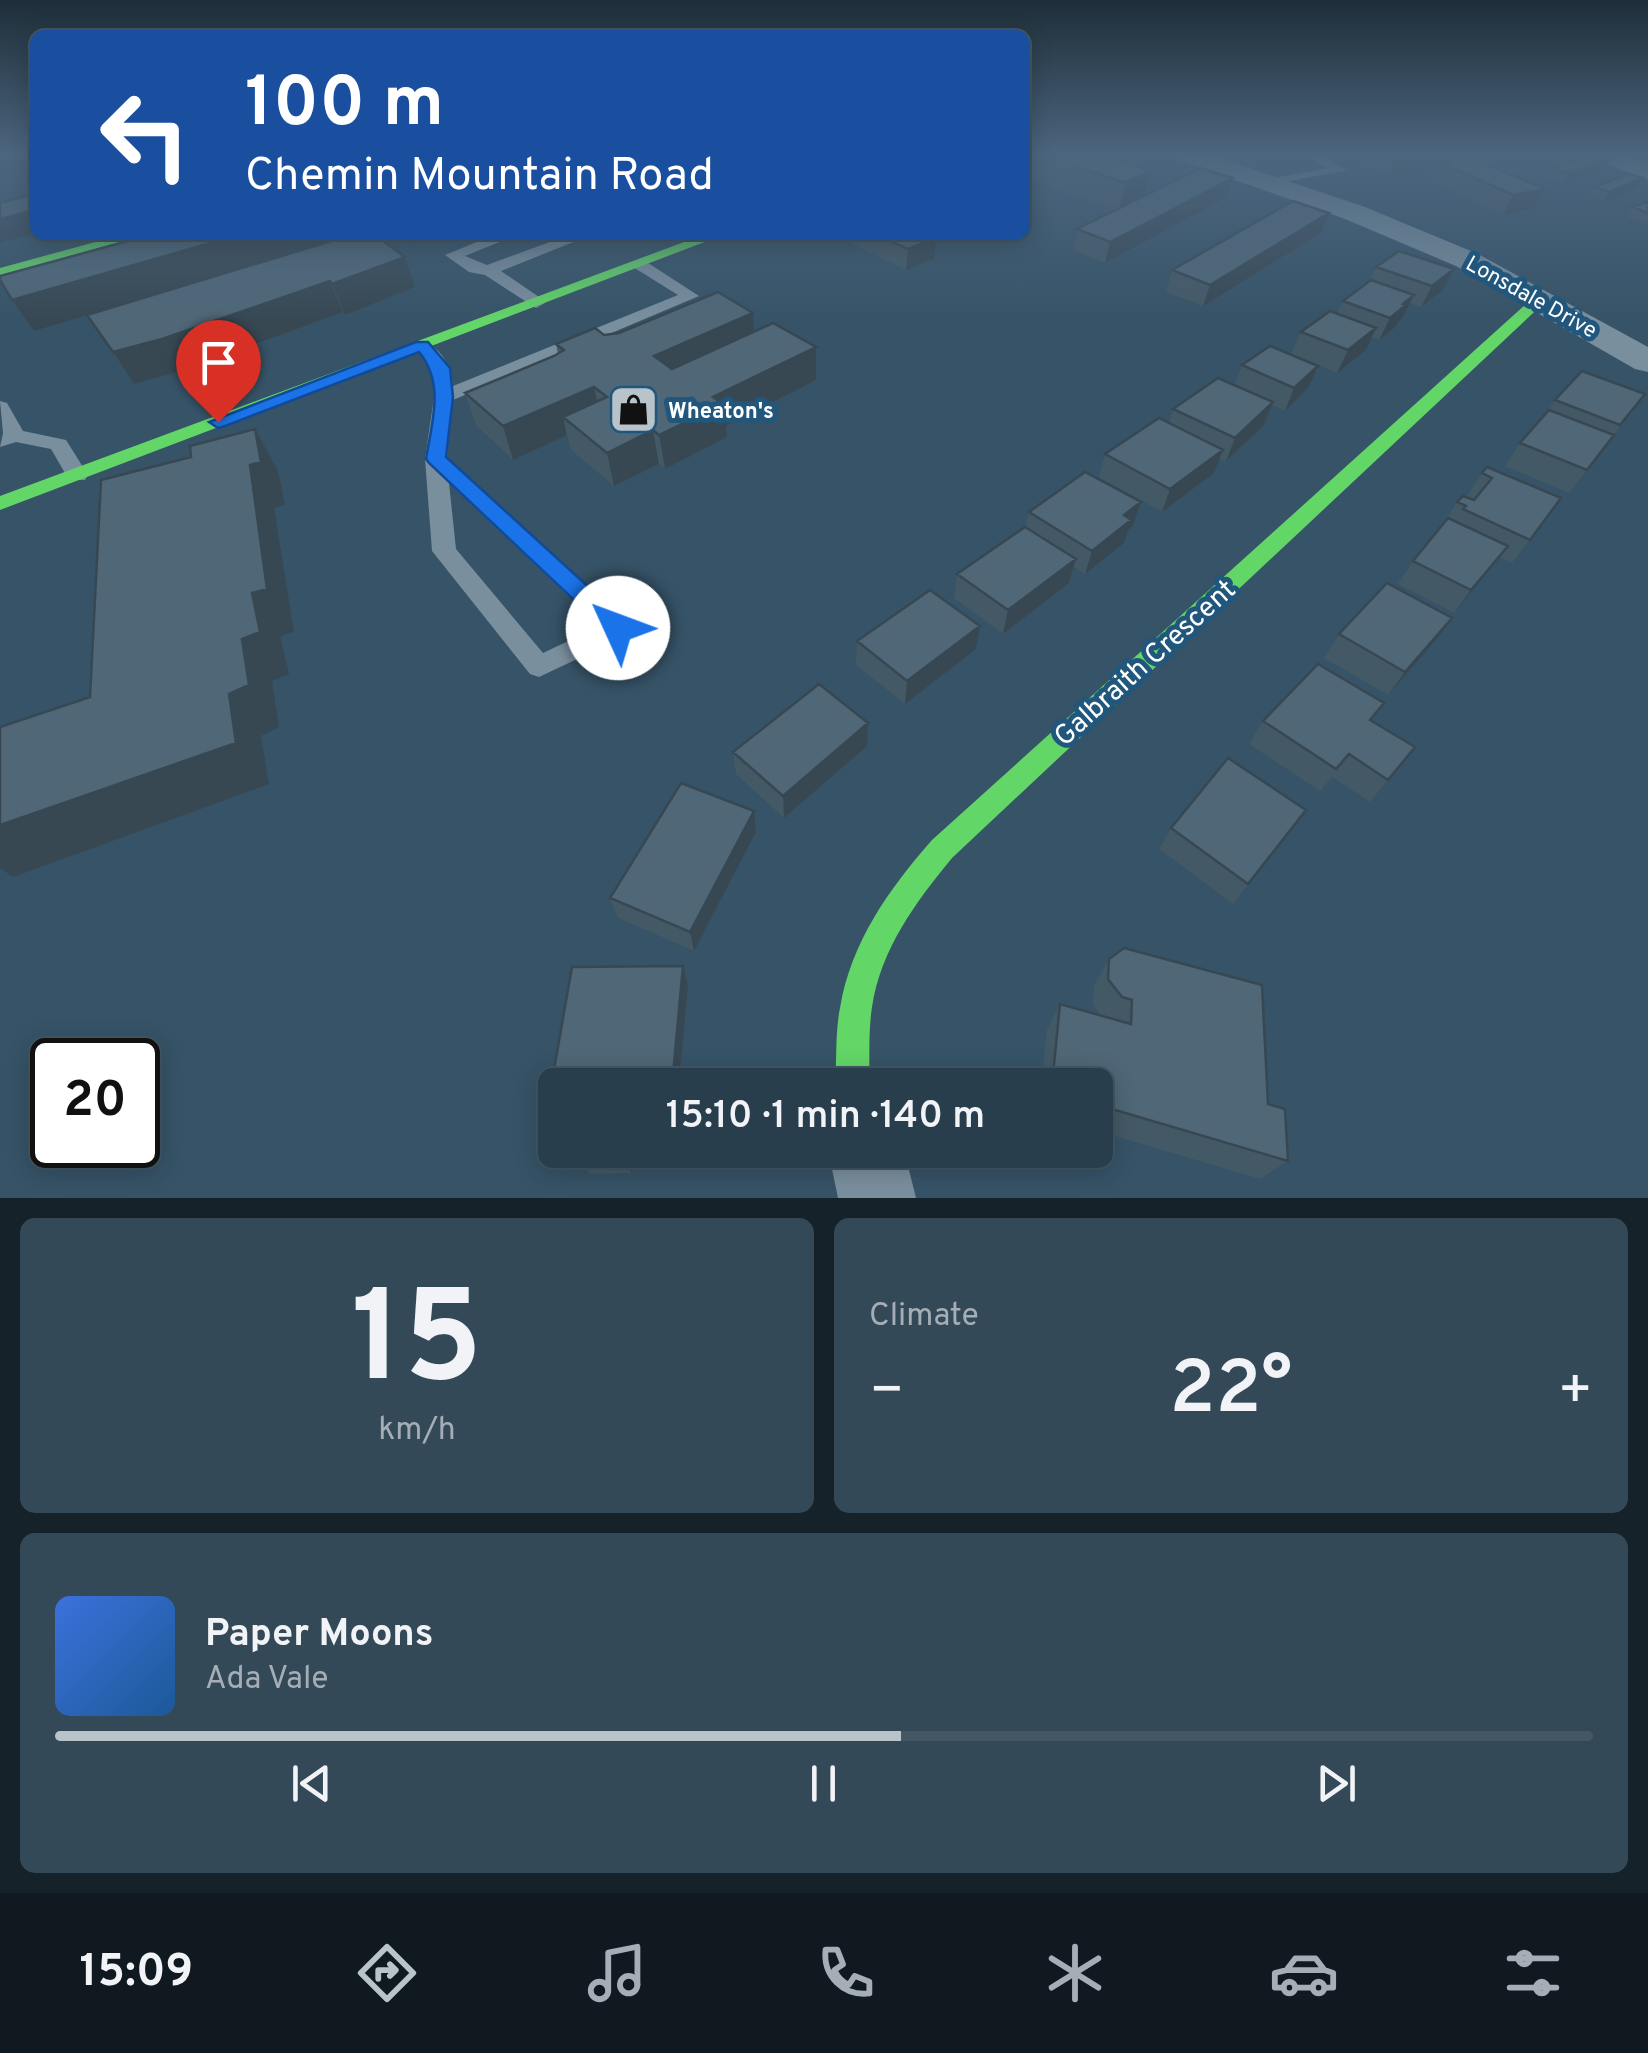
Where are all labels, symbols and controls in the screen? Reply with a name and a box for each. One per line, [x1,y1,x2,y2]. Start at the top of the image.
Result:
text: 100 m [245,62,444,151]
icon: left [80,70,210,200]
text: Chemin Mountain Road [245,149,714,206]
street label: Lonsdale Drive [1460,251,1601,345]
pin [176,320,261,423]
icon: arrive [191,335,246,390]
shop icon: Wheaton's [607,384,659,436]
place label: Wheaton's [668,399,774,426]
street label: Galbraith Crescent [1047,573,1245,756]
position arrow [566,576,670,680]
speed limit sign: 20 [30,1038,160,1168]
text: 15:10 · 1 min · 140 m [666,1093,985,1142]
text: 15 [351,1263,483,1428]
text: Climate [869,1297,979,1337]
text: 22° [1170,1345,1292,1440]
text: − [869,1358,904,1428]
text: + [1558,1358,1593,1428]
text: km/h [378,1411,456,1451]
text: Paper Moons [205,1611,434,1660]
text: Ada Vale [205,1660,329,1700]
icon: previous [284,1756,339,1811]
icon: pause [796,1756,851,1811]
icon: next [1309,1756,1364,1811]
icon: directions [352,1938,422,2008]
icon: music [582,1938,652,2008]
icon: phone [811,1938,881,2008]
icon: climate [1040,1938,1110,2008]
icon: car [1269,1938,1339,2008]
icon: filters [1498,1938,1568,2008]
text: 15:09 [80,1945,193,2002]

